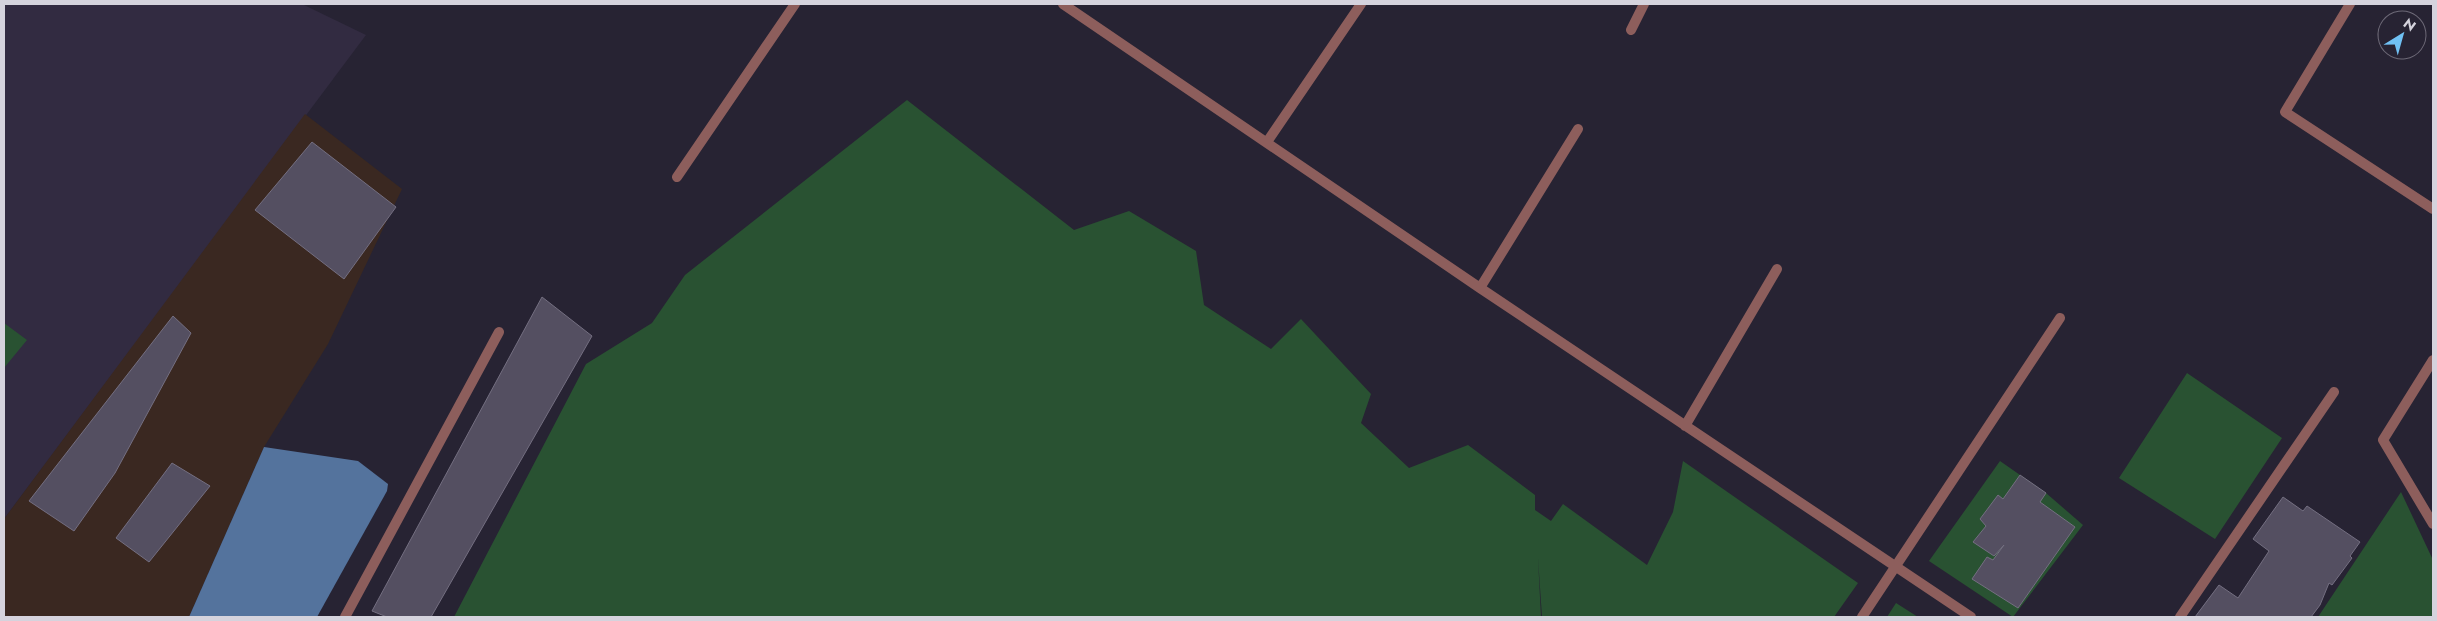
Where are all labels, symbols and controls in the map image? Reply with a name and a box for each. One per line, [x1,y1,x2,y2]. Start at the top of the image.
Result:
north arrow [2377,10,2427,60]
text: N [2399,13,2420,36]

